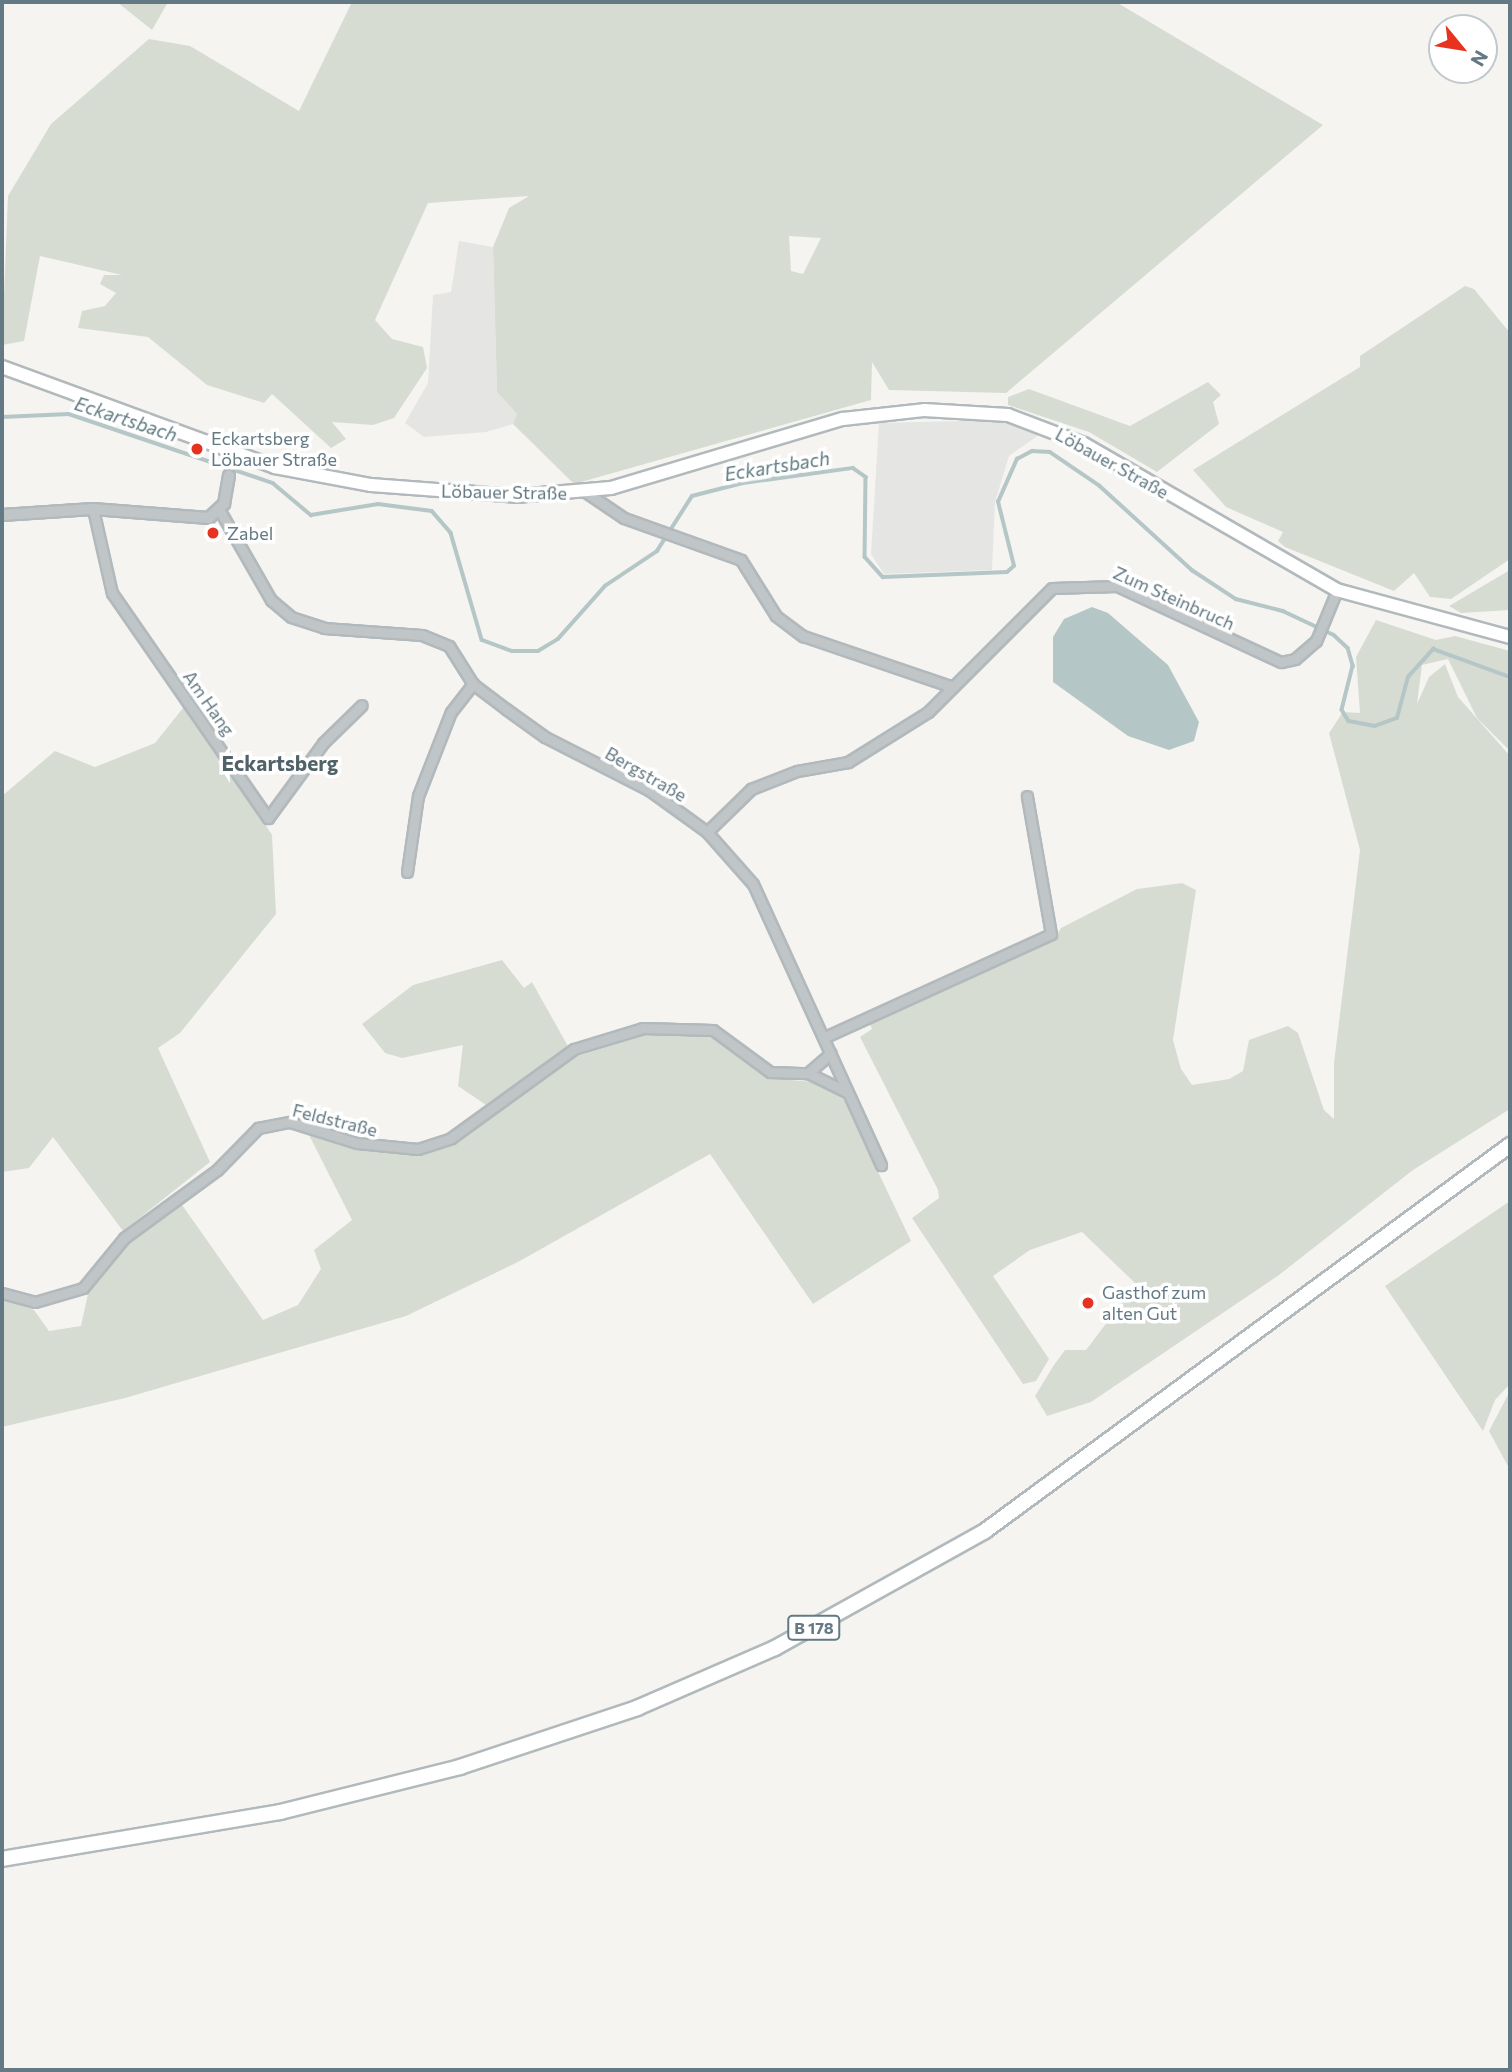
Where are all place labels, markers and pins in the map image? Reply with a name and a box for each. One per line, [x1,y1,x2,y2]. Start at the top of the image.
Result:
place label: Eckartsberg Löbauer Straße [211,428,337,471]
marker: Eckartsberg Löbauer Straße [189,441,205,457]
place label: Zabel [227,522,273,544]
marker: Zabel [205,525,221,541]
place label: Gasthof zum alten Gut [1102,1282,1206,1324]
marker: Gasthof zum alten Gut [1080,1295,1096,1311]

